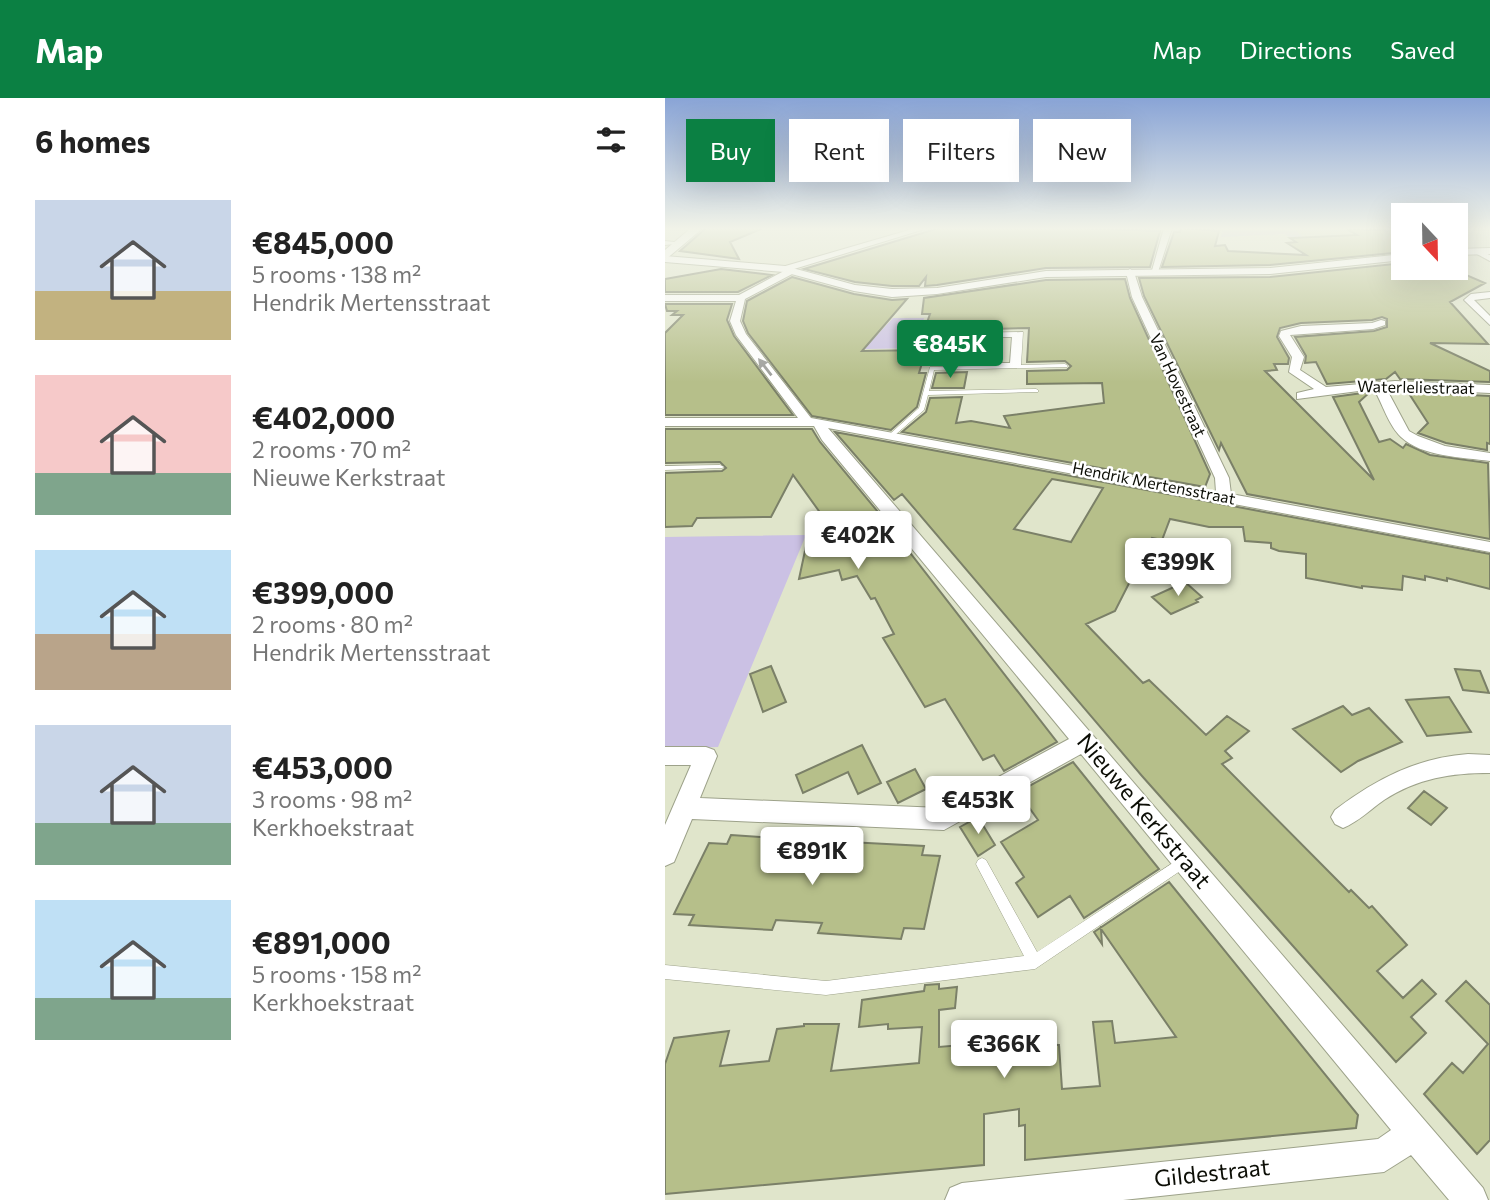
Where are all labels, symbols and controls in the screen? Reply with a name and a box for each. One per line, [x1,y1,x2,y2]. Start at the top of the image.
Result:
text: Map [35,29,103,70]
text: Map [1152,35,1202,64]
text: Directions [1240,35,1352,64]
text: Saved [1390,35,1455,64]
chip: Buy [686,119,775,182]
chip: Rent [789,119,889,182]
chip: Filters [903,119,1019,182]
chip: New [1033,119,1131,182]
icon: filters [592,121,630,159]
text: 6 homes [35,122,150,159]
north arrow [1391,203,1468,280]
map controls [1391,203,1468,280]
text: €845,000 [252,223,394,260]
icon: home [91,228,175,312]
text: 5 rooms · 138 m² [252,260,421,288]
text: Hendrik Mertensstraat [252,288,490,316]
pin: €845K [901,320,999,380]
text: €845K [913,329,987,357]
street label: Van Hovestraat [1146,330,1211,440]
one-way arrow [758,358,773,376]
street label: Waterleliestraat [1357,376,1475,397]
text: €402,000 [252,398,395,435]
icon: home [91,403,175,487]
text: 2 rooms · 70 m² [252,435,411,463]
street label: Hendrik Mertensstraat [1071,457,1238,508]
text: Nieuwe Kerkstraat [252,463,445,491]
pin: €402K [809,512,907,571]
text: €402K [821,520,895,548]
pin: €399K [1129,538,1227,598]
text: €399K [1141,547,1215,575]
text: €399,000 [252,573,394,610]
icon: home [91,578,175,662]
text: 2 rooms · 80 m² [252,610,413,638]
text: Hendrik Mertensstraat [252,638,490,666]
street label: Nieuwe Kerkstraat [1072,727,1218,893]
text: €453,000 [252,748,393,785]
icon: home [91,753,175,837]
pin: €453K [929,776,1027,836]
text: 3 rooms · 98 m² [252,785,412,813]
text: €453K [941,785,1015,813]
text: Kerkhoekstraat [252,813,414,841]
pin: €891K [763,828,861,887]
text: €891K [776,836,848,864]
text: €891,000 [252,923,391,960]
icon: home [91,928,175,1012]
text: 5 rooms · 158 m² [252,960,421,988]
text: Kerkhoekstraat [252,988,414,1016]
pin: €366K [955,1020,1053,1080]
text: €366K [967,1029,1041,1057]
street label: Gildestraat [1153,1152,1271,1192]

